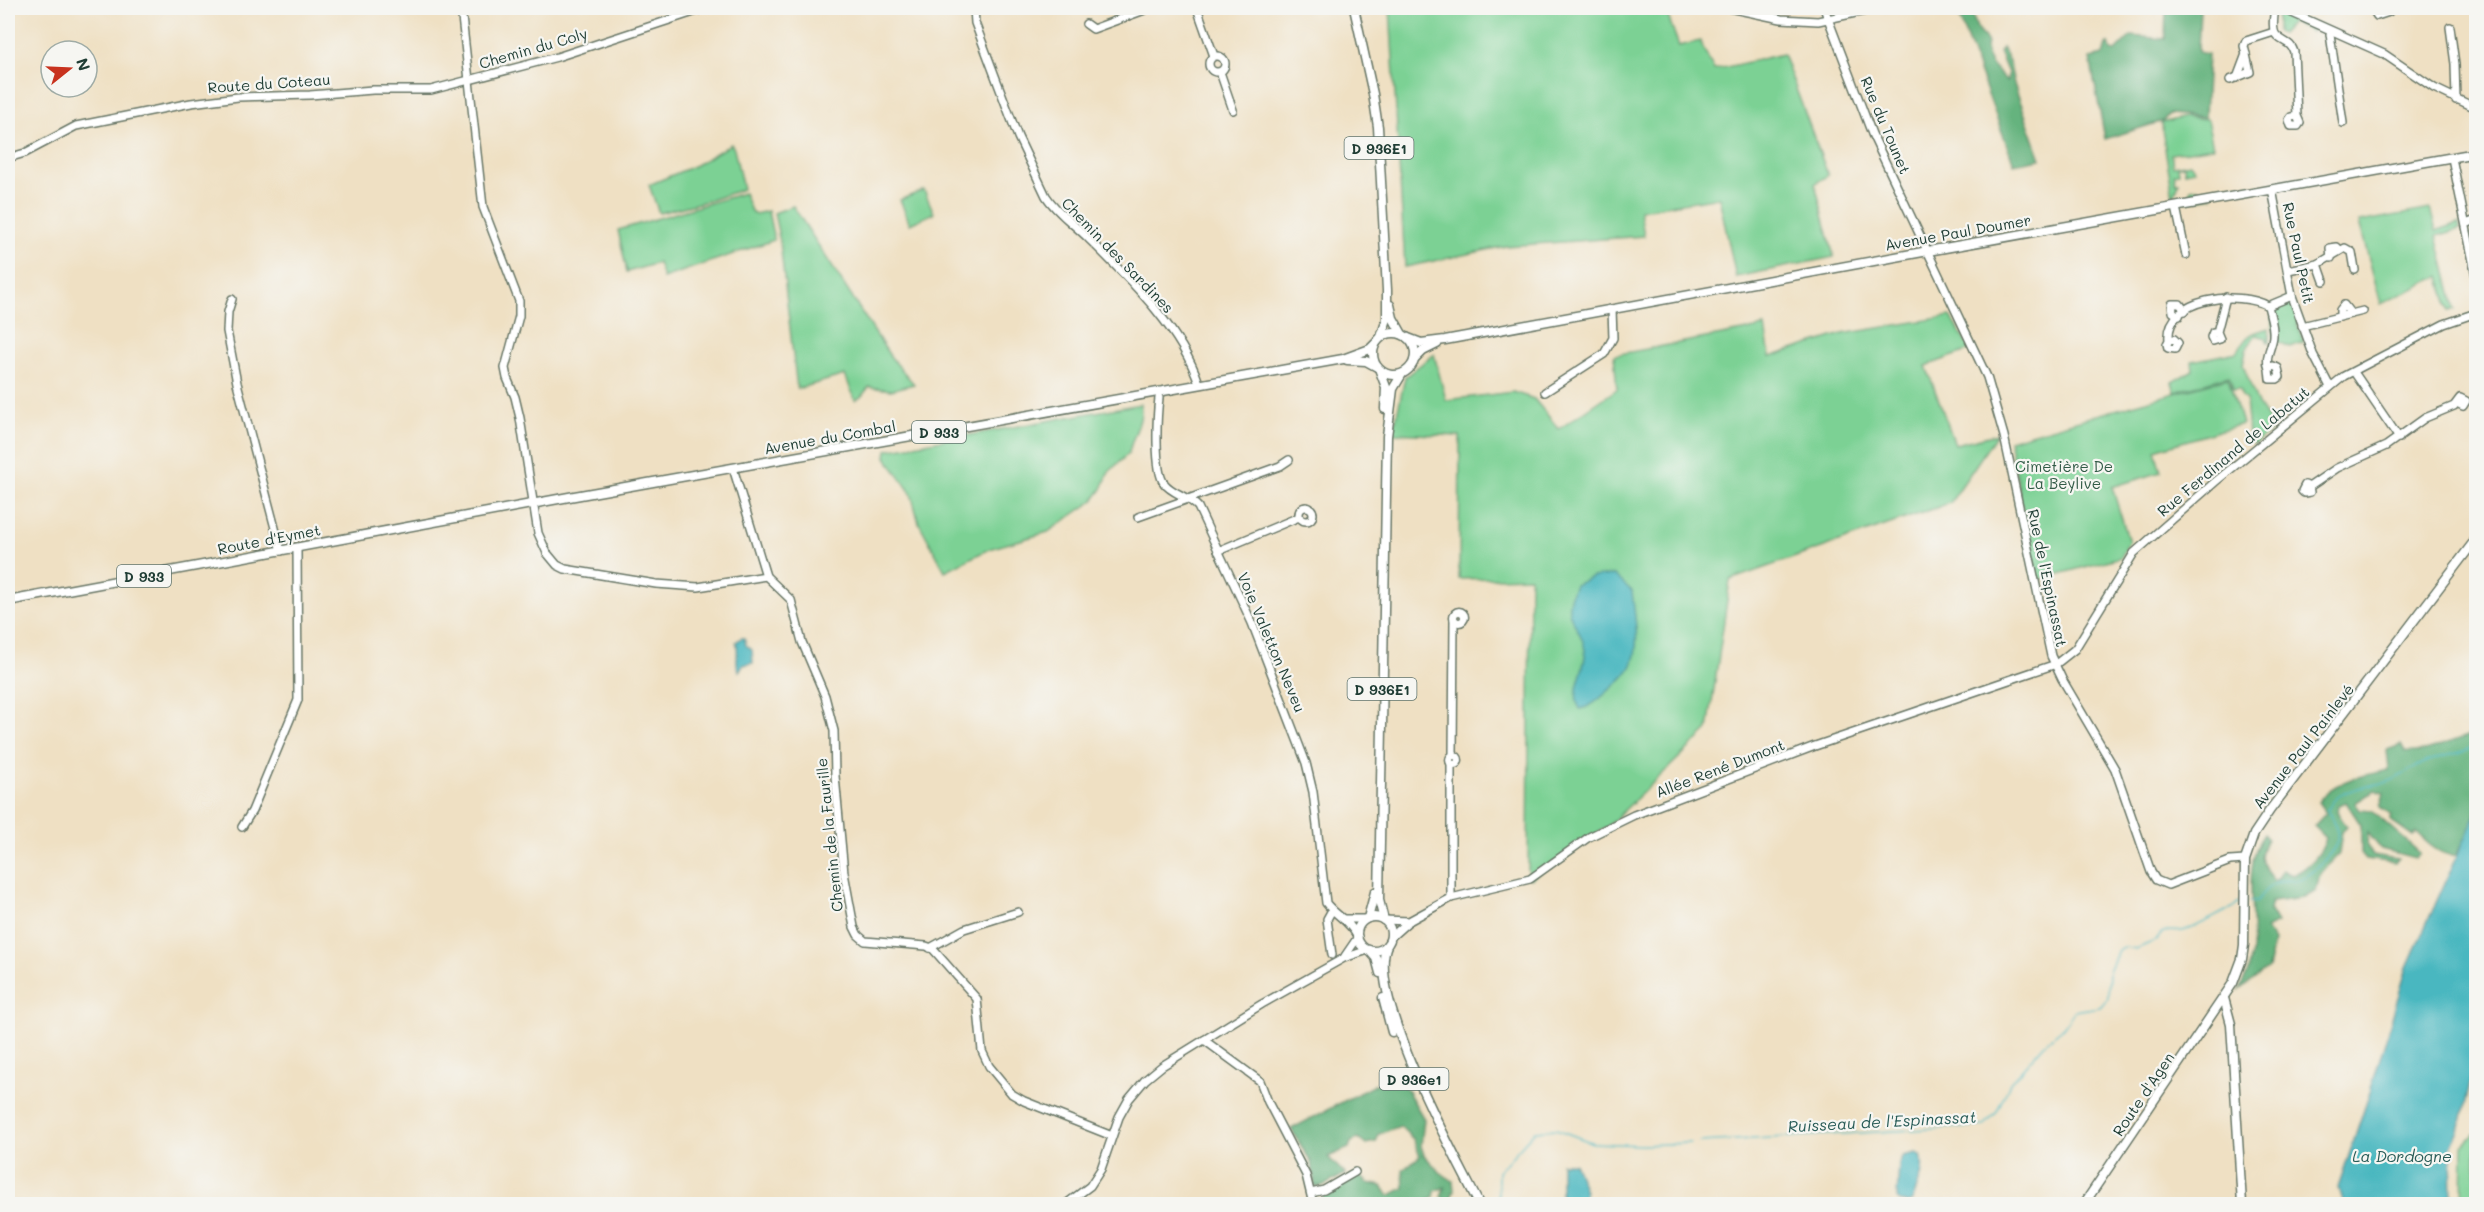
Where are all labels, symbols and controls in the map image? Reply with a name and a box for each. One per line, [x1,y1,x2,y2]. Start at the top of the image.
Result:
street label: Chemin du Coly [476,23,590,73]
north arrow [39,39,99,99]
text: N [72,55,96,73]
street label: Route du Coteau [207,69,331,97]
street label: Rue du Tounet [1856,73,1916,177]
road number: D 936E1 [1344,137,1414,159]
street label: Chemin des Sardines [1058,193,1178,317]
street label: Rue Paul Petit [2278,200,2320,306]
street label: Avenue Paul Doumer [1883,209,2033,255]
street label: Rue Ferdinand de Labatut [2153,381,2313,521]
street label: Avenue du Combal [763,416,897,458]
road number: D 933 [912,421,966,443]
park label: Cimetière De La Beylive [2015,456,2113,493]
street label: Rue de l'Espinassat [2024,507,2072,649]
street label: Route d'Eymet [216,519,322,559]
road number: D 933 [117,565,171,587]
street label: Voie Valetton Neveu [1233,569,1311,715]
road number: D 936E1 [1348,678,1416,700]
street label: Avenue Paul Painlevé [2248,679,2358,813]
street label: Allée René Dumont [1653,734,1787,802]
street label: Chemin de la Faurille [811,757,847,913]
street label: Route d'Agen [2108,1048,2178,1140]
road number: D 936e1 [1380,1068,1448,1090]
water label: Ruisseau de l'Espinassat [1787,1106,1977,1136]
water label: La Dordogne [2352,1145,2452,1166]

